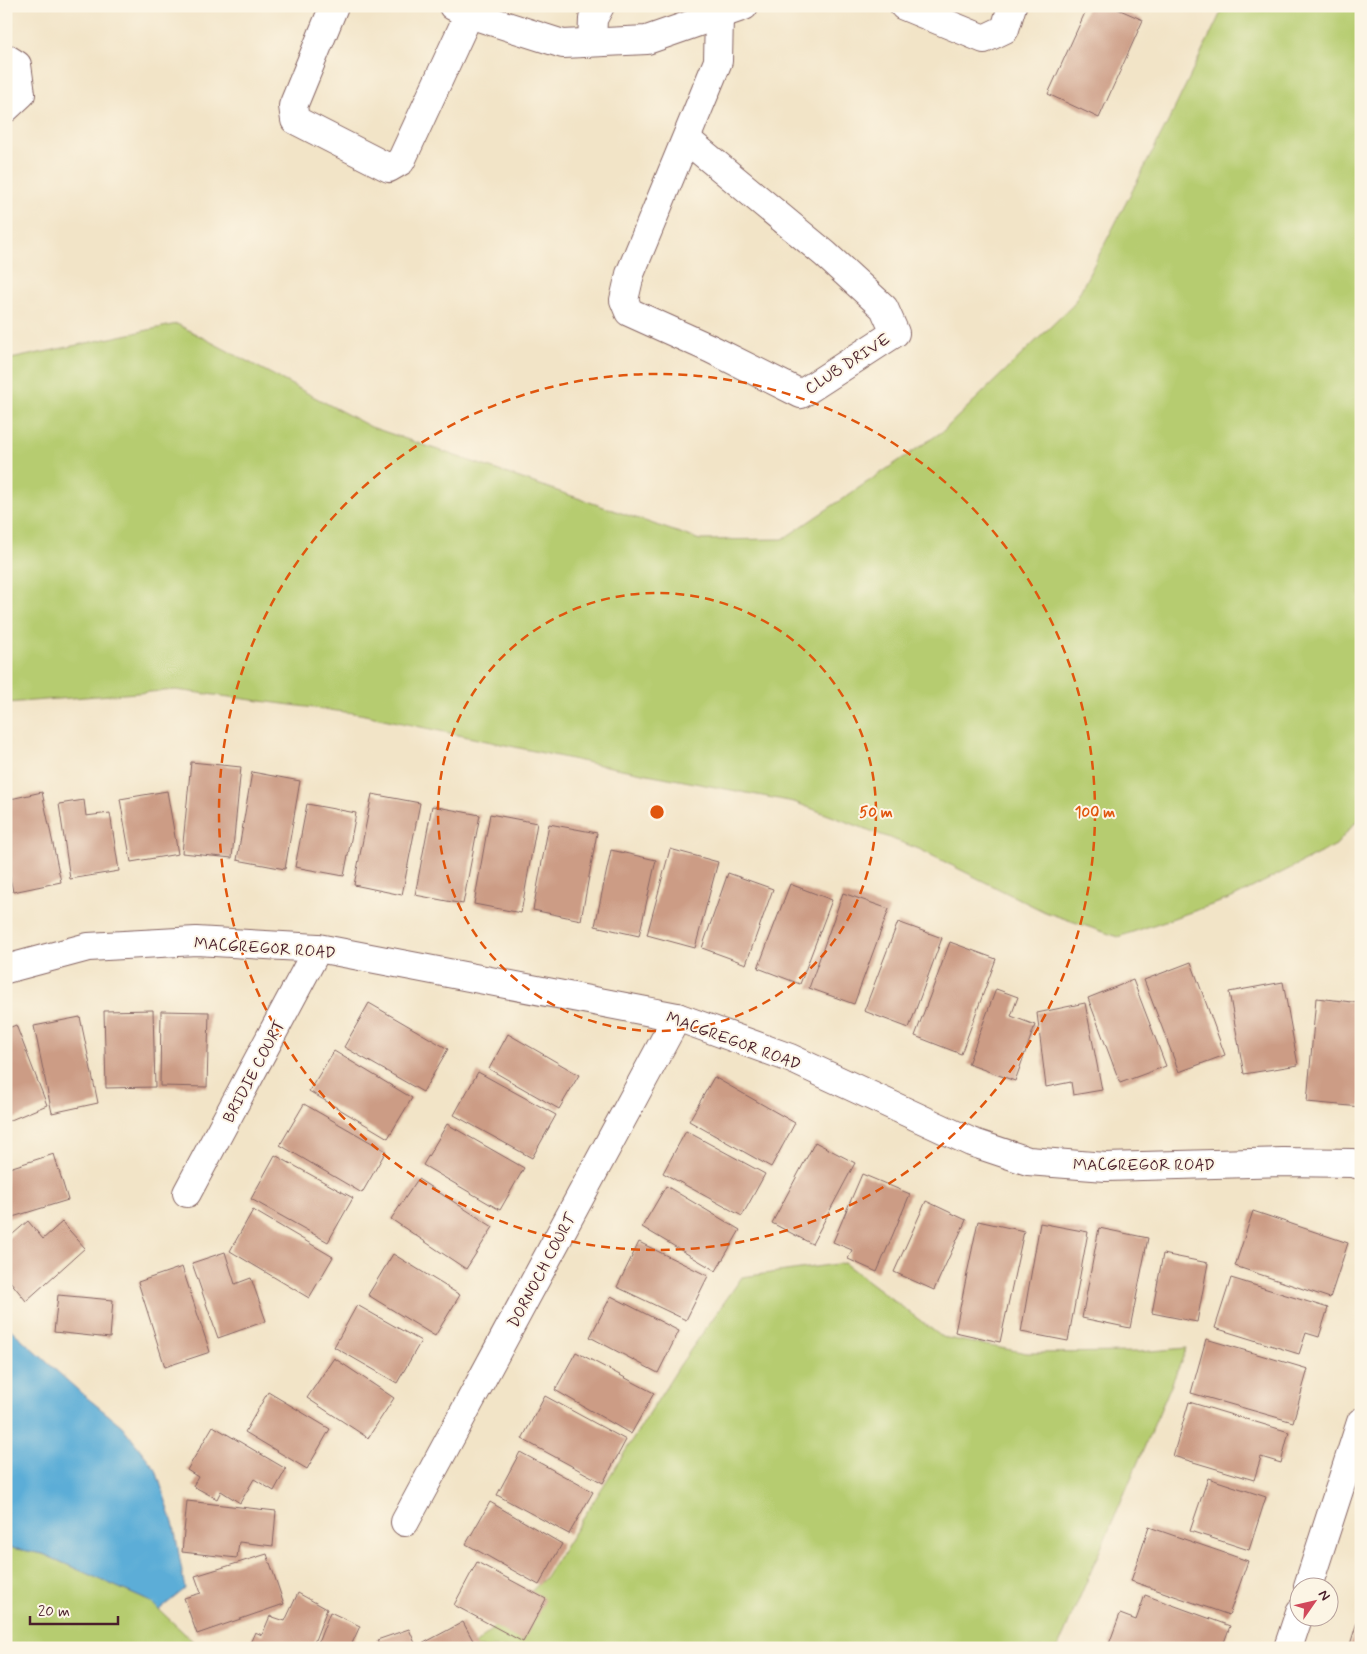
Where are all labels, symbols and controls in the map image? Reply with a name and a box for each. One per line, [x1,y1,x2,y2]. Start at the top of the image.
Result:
street label: CLUB DRIVE [801,329,894,399]
centre of rings [648,803,666,821]
text: 50 m [859,803,893,823]
text: 100 m [1075,803,1115,823]
street label: MACGREGOR ROAD [193,933,336,964]
street label: MACGREGOR ROAD [663,1007,804,1076]
street label: BRIDIE COURT [218,1017,290,1127]
street label: MACGREGOR ROAD [1073,1155,1215,1176]
street label: DORNOCH COURT [503,1209,582,1332]
north arrow [1290,1576,1340,1626]
text: N [1314,1586,1334,1604]
scale bar [30,1594,118,1626]
text: 20 m [38,1602,70,1622]

